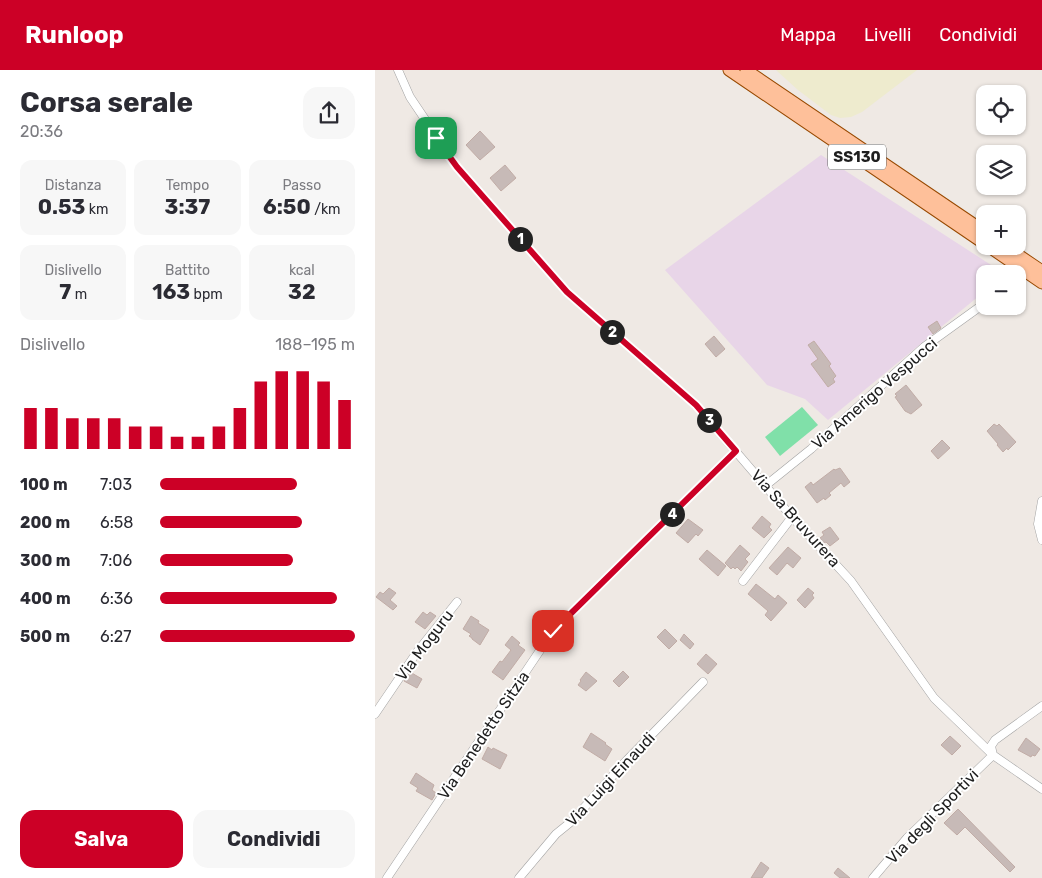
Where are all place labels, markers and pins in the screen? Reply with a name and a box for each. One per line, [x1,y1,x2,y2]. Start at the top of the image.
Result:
pin [415,117,457,159]
pin: 1 [507,226,533,252]
pin: 2 [599,320,625,344]
pin: 3 [697,408,721,432]
pin: 4 [659,502,685,526]
pin [532,610,574,652]

